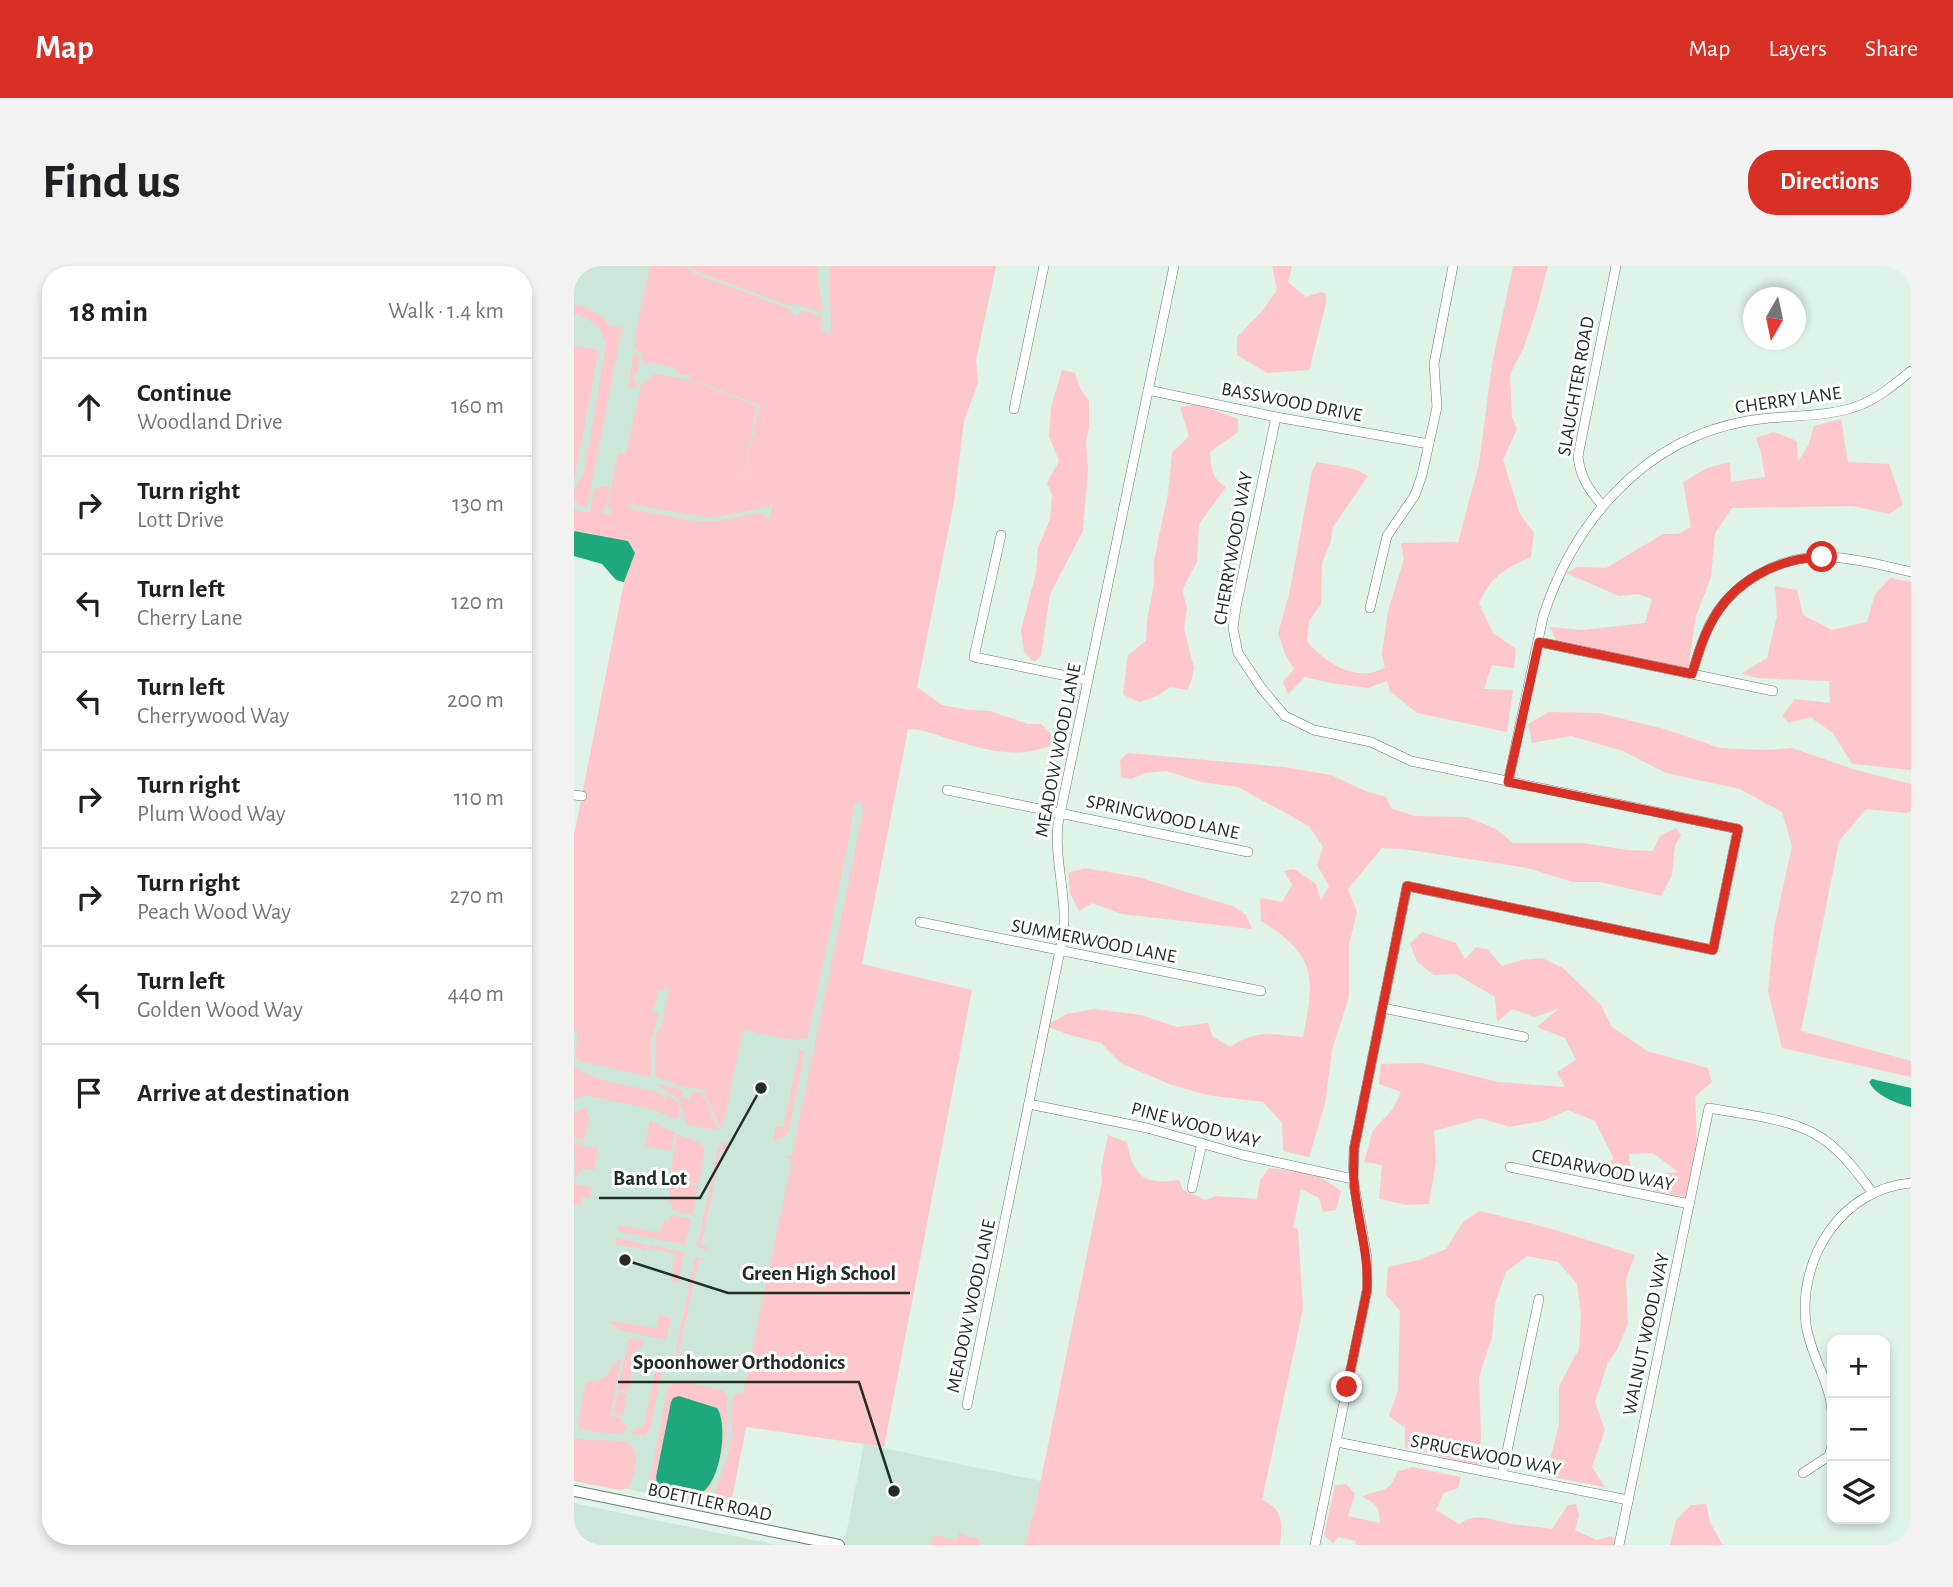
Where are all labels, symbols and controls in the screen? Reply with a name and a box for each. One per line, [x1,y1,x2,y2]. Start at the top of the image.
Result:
text: Map [35,32,94,65]
text: Map [1688,37,1730,61]
text: Layers [1768,37,1827,61]
text: Share [1865,37,1918,61]
button: Directions [1748,150,1911,215]
text: Find us [42,158,181,207]
north arrow [1743,287,1806,350]
text: 18 min [70,297,148,327]
text: Walk · 1.4 km [388,300,504,323]
street label: SLAUGHTER ROAD [1555,315,1598,457]
text: Continue [137,380,232,406]
street label: BASSWOOD DRIVE [1220,380,1364,425]
street label: CHERRY LANE [1734,384,1842,417]
icon: ahead [70,388,108,426]
text: 160 m [451,395,504,418]
text: Woodland Drive [137,411,283,434]
street label: CHERRYWOOD WAY [1211,470,1256,626]
text: Turn right [137,478,240,504]
icon: right [70,486,108,524]
text: 130 m [452,493,504,516]
text: Lott Drive [137,509,224,532]
route start [1806,541,1837,572]
text: Turn left [137,576,225,602]
icon: left [70,584,108,622]
text: 120 m [451,591,504,614]
text: Cherry Lane [137,607,243,630]
street label: MEADOW WOOD LANE [1032,662,1085,839]
text: Turn left [137,674,225,700]
icon: left [70,682,108,720]
text: 200 m [447,689,504,712]
text: Cherrywood Way [137,705,289,728]
text: Turn right [137,772,240,798]
icon: right [70,780,108,818]
text: 110 m [454,787,504,810]
street label: SPRINGWOOD LANE [1085,792,1241,843]
text: Plum Wood Way [137,803,286,826]
text: Turn right [137,870,240,896]
icon: right [70,878,108,916]
text: 270 m [450,885,504,908]
text: Peach Wood Way [137,901,291,924]
street label: SUMMERWOOD LANE [1010,916,1178,967]
text: Turn left [137,968,225,994]
icon: left [70,976,108,1014]
text: 440 m [448,983,504,1006]
text: Golden Wood Way [137,999,303,1022]
icon: arrive [70,1074,108,1112]
text: Arrive at destination [137,1080,350,1106]
street label: PINE WOOD WAY [1129,1099,1262,1152]
street label: CEDARWOOD WAY [1530,1146,1676,1195]
callout: Band Lot [599,1156,700,1198]
text: Band Lot [613,1168,687,1189]
street label: MEADOW WOOD LANE [944,1218,999,1395]
callout: Green High School [728,1251,910,1293]
street label: WALNUT WOOD WAY [1620,1251,1673,1417]
text: Green High School [742,1263,896,1284]
map controls [1827,1335,1890,1524]
button: + [1827,1335,1890,1398]
callout: Spoonhower Orthodonics [618,1340,859,1382]
text: Spoonhower Orthodonics [633,1352,845,1373]
route end [1331,1371,1362,1402]
button: − [1827,1398,1890,1461]
street label: SPRUCEWOOD WAY [1409,1432,1563,1479]
button: layers [1827,1461,1890,1524]
street label: BOETTLER ROAD [646,1480,773,1525]

